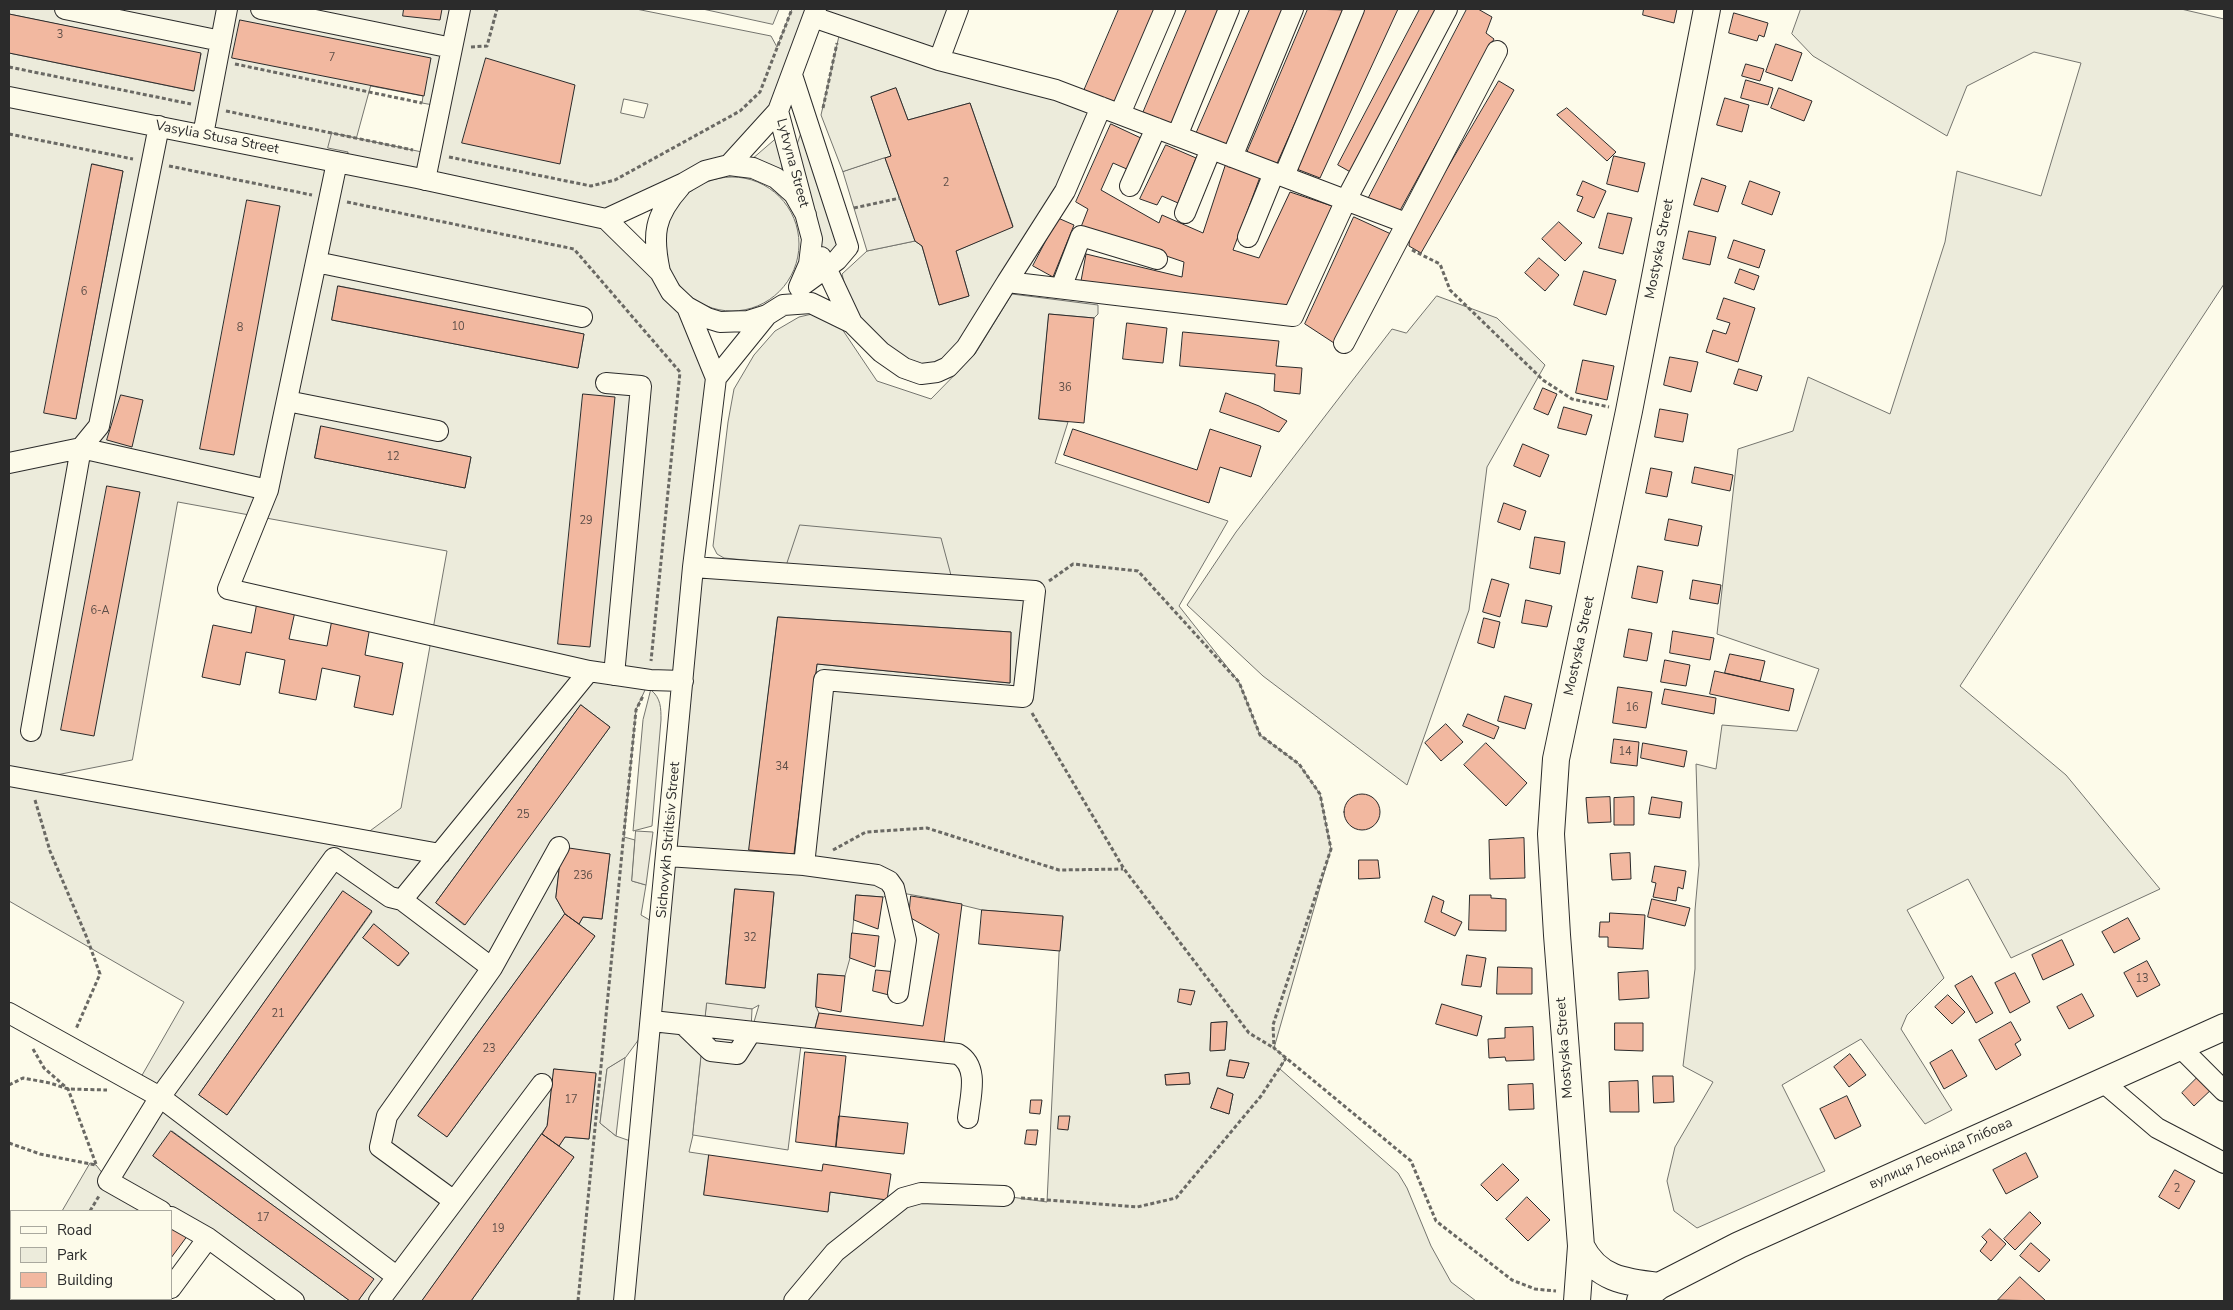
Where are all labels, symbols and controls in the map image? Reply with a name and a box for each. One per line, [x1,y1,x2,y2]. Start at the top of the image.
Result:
house number: 3 [57,28,63,42]
house number: 7 [329,51,335,65]
street label: Lytvyna Street [772,117,812,209]
street label: Vasylia Stusa Street [154,118,280,158]
house number: 2 [943,176,949,190]
street label: Mostyska Street [1642,198,1678,300]
house number: 6 [81,285,87,299]
house number: 10 [451,320,465,334]
house number: 8 [237,321,243,335]
house number: 36 [1058,381,1072,395]
house number: 12 [386,450,400,464]
house number: 29 [579,514,593,528]
street label: Mostyska Street [1561,595,1599,697]
house number: 6-А [90,604,110,618]
house number: 16 [1625,701,1639,715]
house number: 14 [1618,745,1632,759]
house number: 34 [775,760,789,774]
street label: Sichovykh Striltsiv Street [654,761,684,919]
house number: 25 [516,808,530,822]
house number: 23б [573,869,593,883]
house number: 32 [743,931,757,945]
house number: 13 [2135,972,2149,986]
street label: Mostyska Street [1553,997,1577,1099]
house number: 21 [271,1007,285,1021]
house number: 23 [482,1042,496,1056]
house number: 17 [564,1093,578,1107]
street label: вулиця Леоніда Глібова [1867,1115,2015,1193]
house number: 2 [2174,1182,2180,1196]
legend [10,1210,172,1300]
house number: 17 [256,1211,270,1225]
text: Road [57,1220,92,1240]
house number: 19 [491,1222,505,1236]
text: Park [57,1245,87,1265]
text: Building [57,1270,113,1290]

